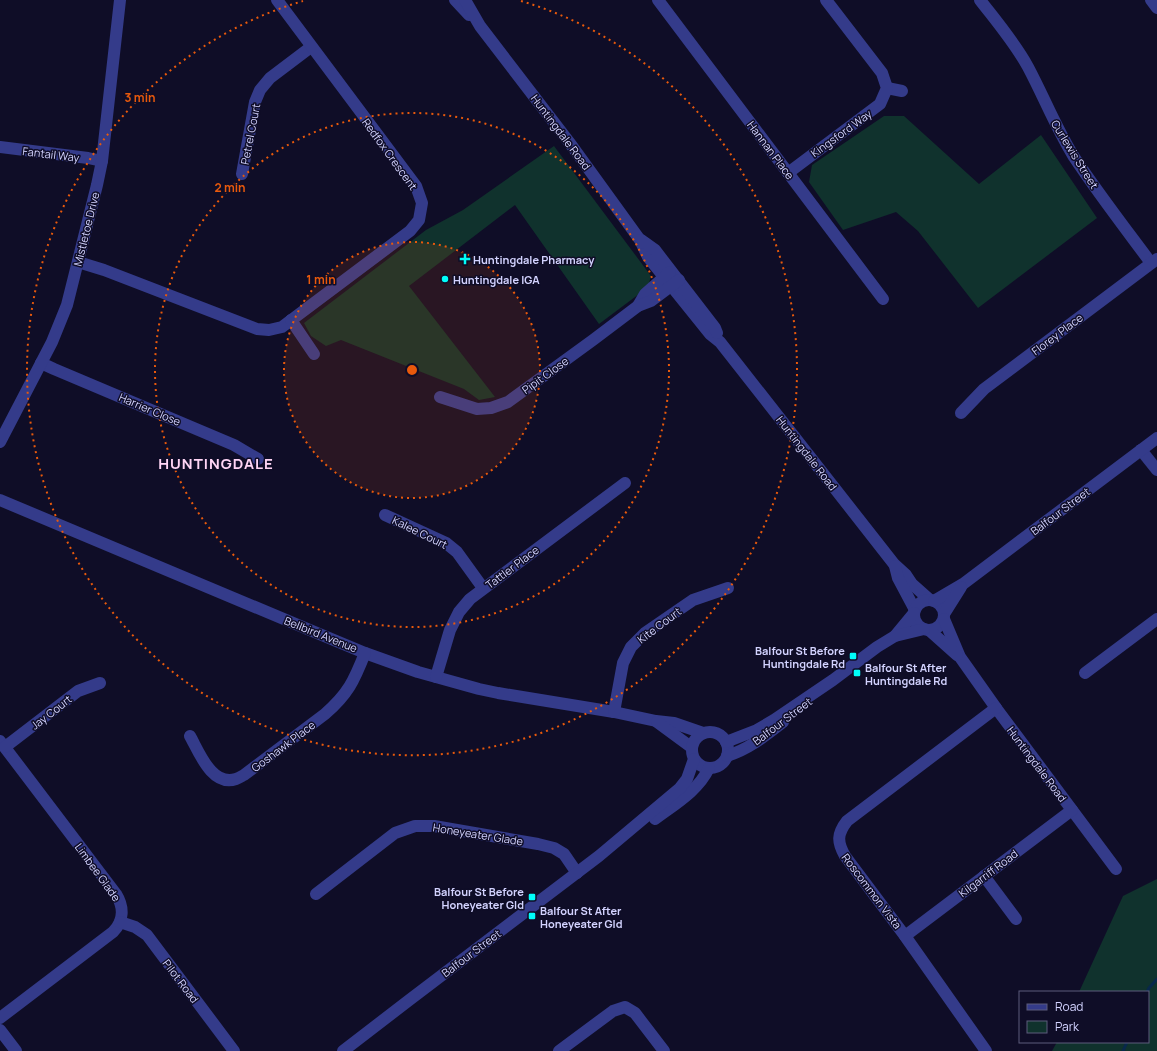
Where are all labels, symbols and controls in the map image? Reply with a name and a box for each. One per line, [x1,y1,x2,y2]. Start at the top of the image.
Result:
text: 3 min [124,89,156,106]
street label: Huntingdale Road [528,91,594,173]
street label: Petrel Court [237,102,263,166]
street label: Kingsford Way [807,106,875,160]
street label: Redfox Crescent [359,115,421,193]
street label: Curlewis Street [1048,117,1102,191]
street label: Hannan Place [744,118,798,183]
street label: Fantail Way [22,143,80,165]
text: 2 min [214,179,246,196]
street label: Mistletoe Drive [70,190,103,268]
place label: Huntingdale Pharmacy [473,252,595,267]
marker: Huntingdale Pharmacy [460,254,470,264]
text: 1 min [306,271,336,288]
place label: Huntingdale IGA [453,272,540,287]
marker: Huntingdale IGA [440,274,450,284]
street label: Florey Place [1028,309,1086,358]
street label: Pipit Close [519,353,572,397]
centre of rings [405,363,419,377]
street label: Harrier Close [117,389,184,429]
street label: Huntingdale Road [773,413,841,493]
district label: HUNTINGDALE [158,453,274,474]
street label: Balfour Street [1027,484,1093,538]
street label: Kalee Court [390,512,450,552]
street label: Tattler Place [482,542,542,592]
street label: Kite Court [634,604,684,646]
street label: Bellbird Avenue [282,613,360,656]
place label: Balfour St Before Huntingdale Rd [755,643,845,671]
marker: Balfour St Before Huntingdale Rd [848,651,858,661]
place label: Balfour St After Huntingdale Rd [865,660,947,688]
marker: Balfour St After Huntingdale Rd [852,668,862,678]
street label: Jay Court [27,691,75,733]
street label: Balfour Street [749,694,815,748]
street label: Goshawk Place [248,717,318,775]
street label: Huntingdale Road [1004,723,1070,805]
street label: Honeyeater Glade [432,819,525,849]
street label: Limbee Glade [72,840,125,905]
street label: Kilgarriff Road [955,846,1021,900]
street label: Roscommon Vista [839,850,905,932]
place label: Balfour St Before Honeyeater Gld [434,884,524,912]
marker: Balfour St Before Honeyeater Gld [527,892,537,902]
place label: Balfour St After Honeyeater Gld [540,903,623,931]
marker: Balfour St After Honeyeater Gld [527,911,537,921]
street label: Balfour Street [438,926,504,980]
street label: Pilot Road [160,956,202,1006]
legend [1019,991,1149,1043]
text: Road [1055,998,1083,1015]
text: Park [1055,1018,1080,1035]

